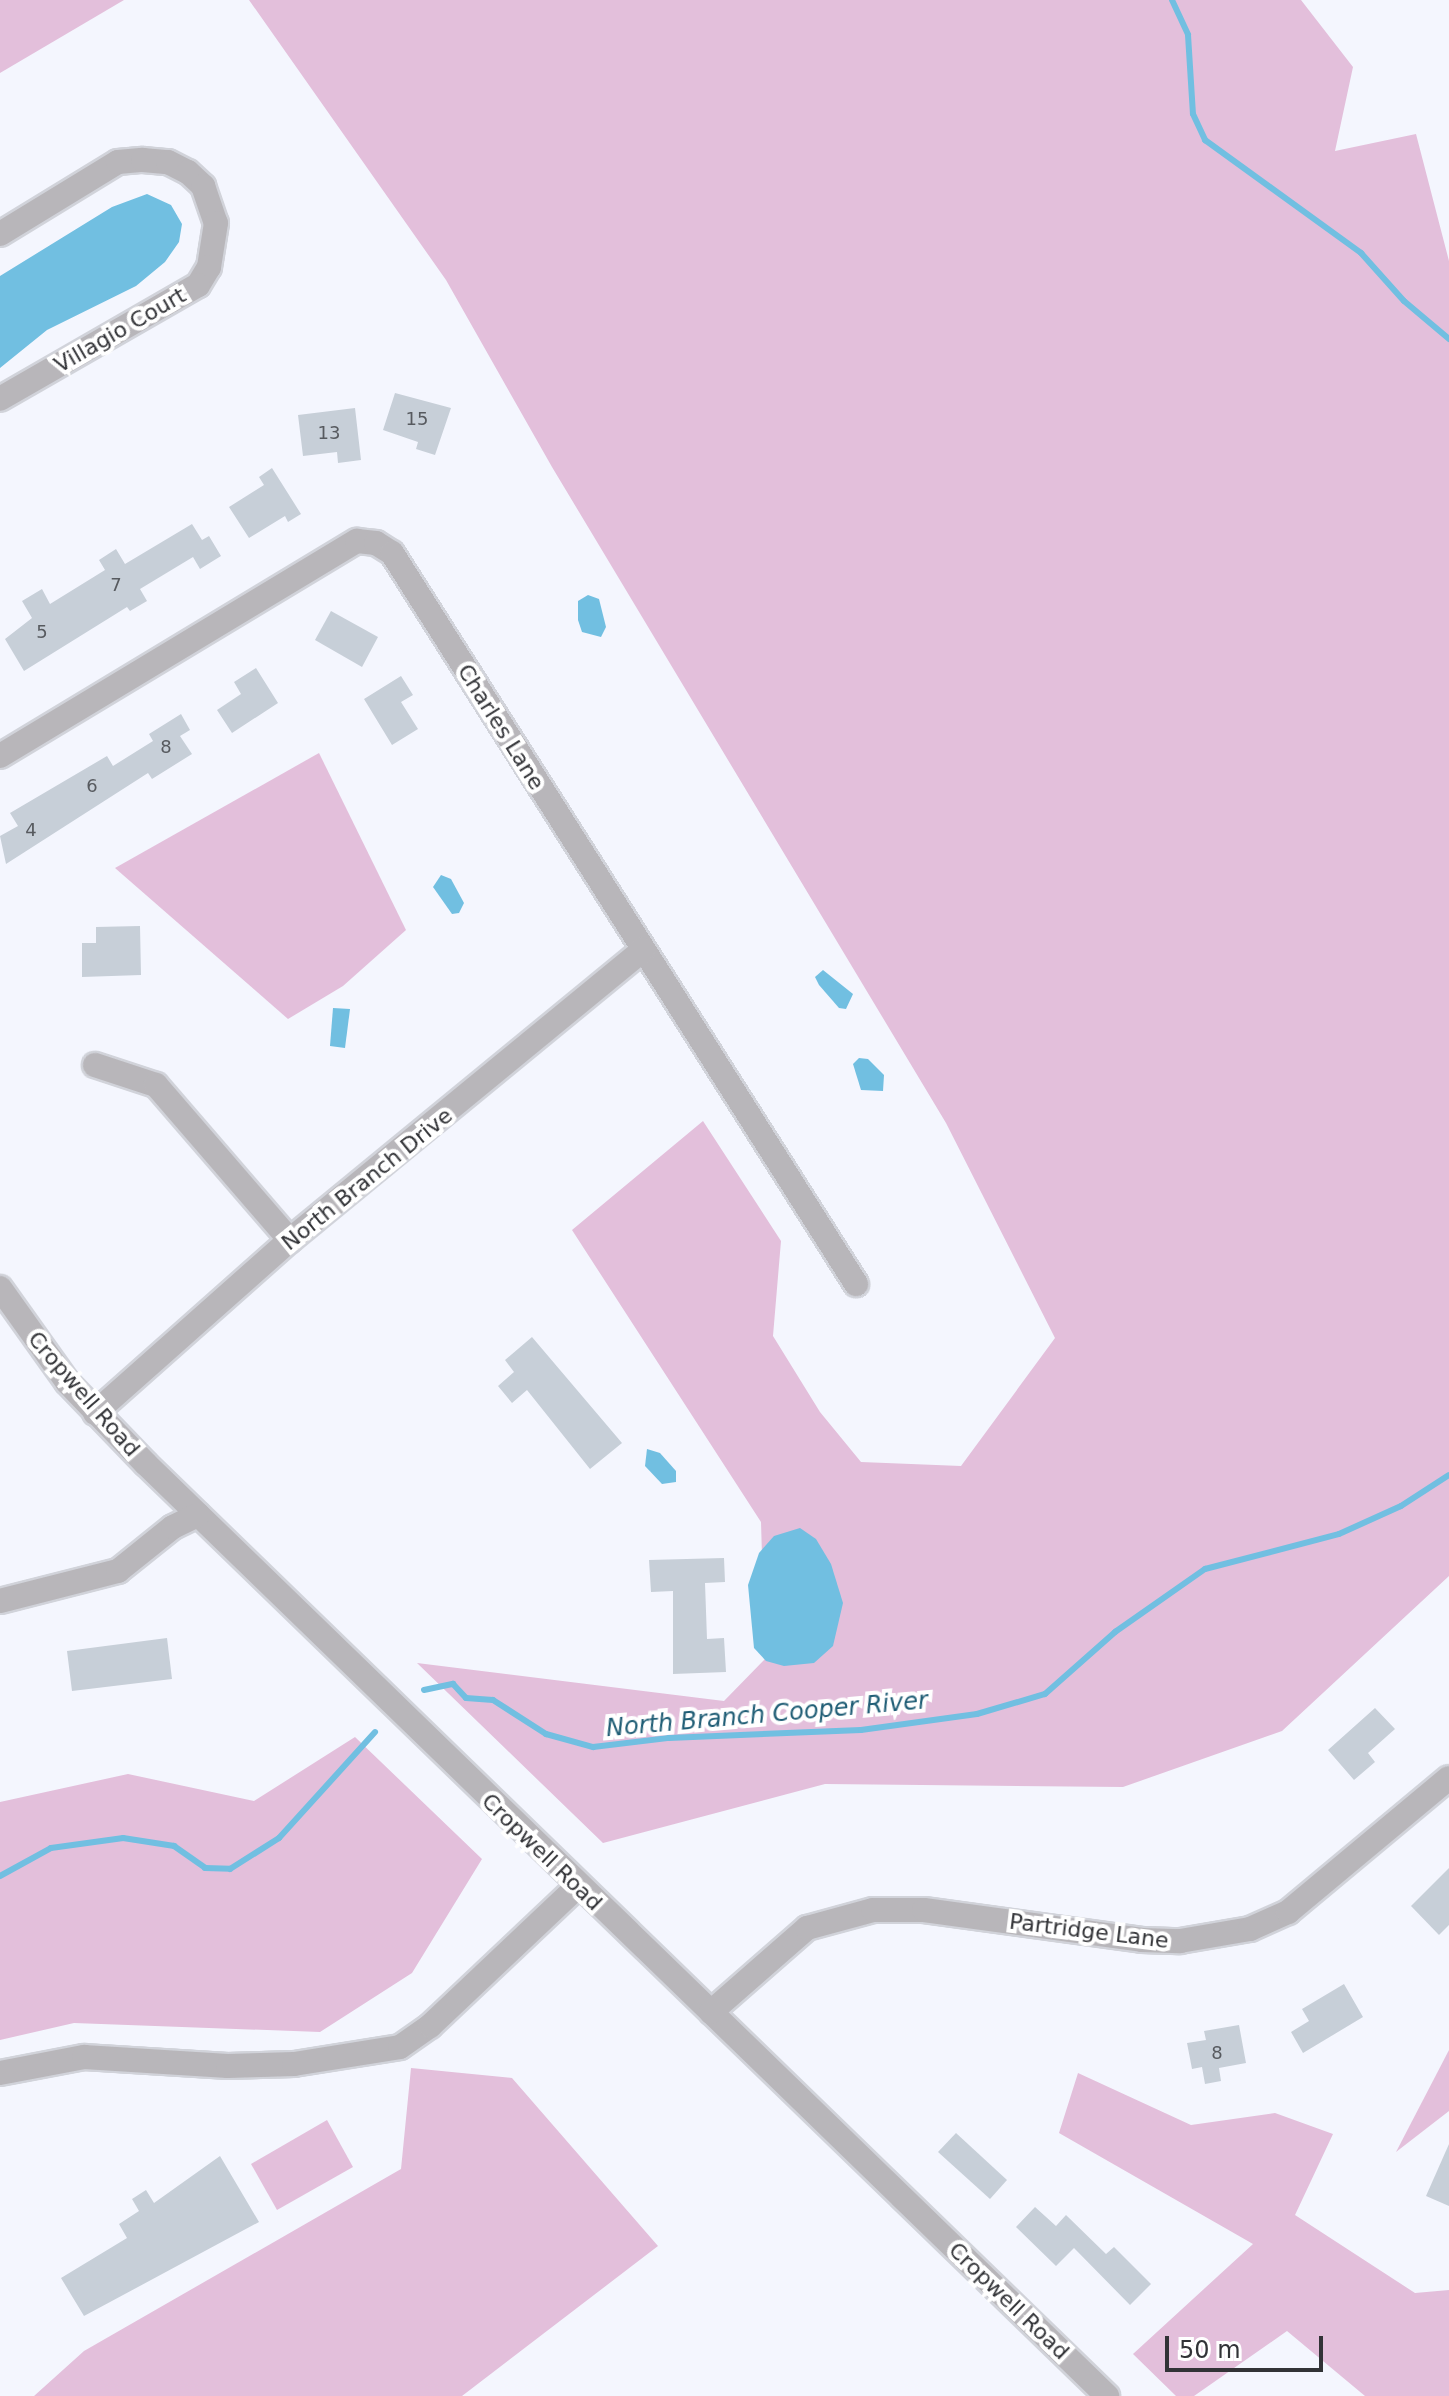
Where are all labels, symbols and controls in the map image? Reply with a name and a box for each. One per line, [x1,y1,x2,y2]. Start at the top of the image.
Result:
street label: Villagio Court [50,282,190,378]
house number: 15 [406,408,428,430]
house number: 13 [318,422,340,444]
house number: 7 [110,574,122,596]
house number: 5 [36,621,48,643]
street label: Charles Lane [452,659,550,795]
house number: 8 [160,736,172,758]
house number: 6 [86,775,98,797]
house number: 4 [25,819,37,841]
street label: North Branch Drive [276,1102,458,1256]
street label: Cropwell Road [22,1326,146,1462]
water label: North Branch Cooper River [605,1687,929,1743]
street label: Cropwell Road [476,1788,608,1916]
street label: Partridge Lane [1008,1908,1170,1954]
house number: 8 [1211,2042,1223,2064]
street label: Cropwell Road [943,2237,1075,2365]
scale bar [1169,2320,1327,2370]
text: 50 m [1179,2336,1241,2364]

